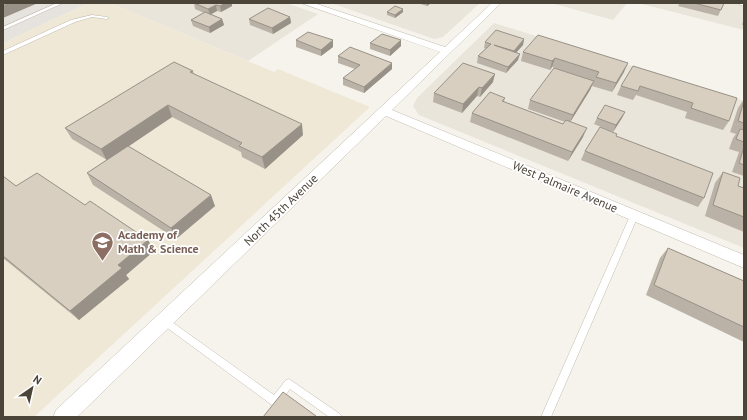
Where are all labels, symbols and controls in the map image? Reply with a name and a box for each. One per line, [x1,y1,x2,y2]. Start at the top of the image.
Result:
street label: West Palmaire Avenue [510,158,620,216]
street label: North 45th Avenue [241,171,321,249]
place label: Academy of Math & Science [118,227,199,256]
school or university icon: Academy of Math & Science [90,229,116,262]
north arrow [12,368,52,408]
text: N [31,372,45,388]

